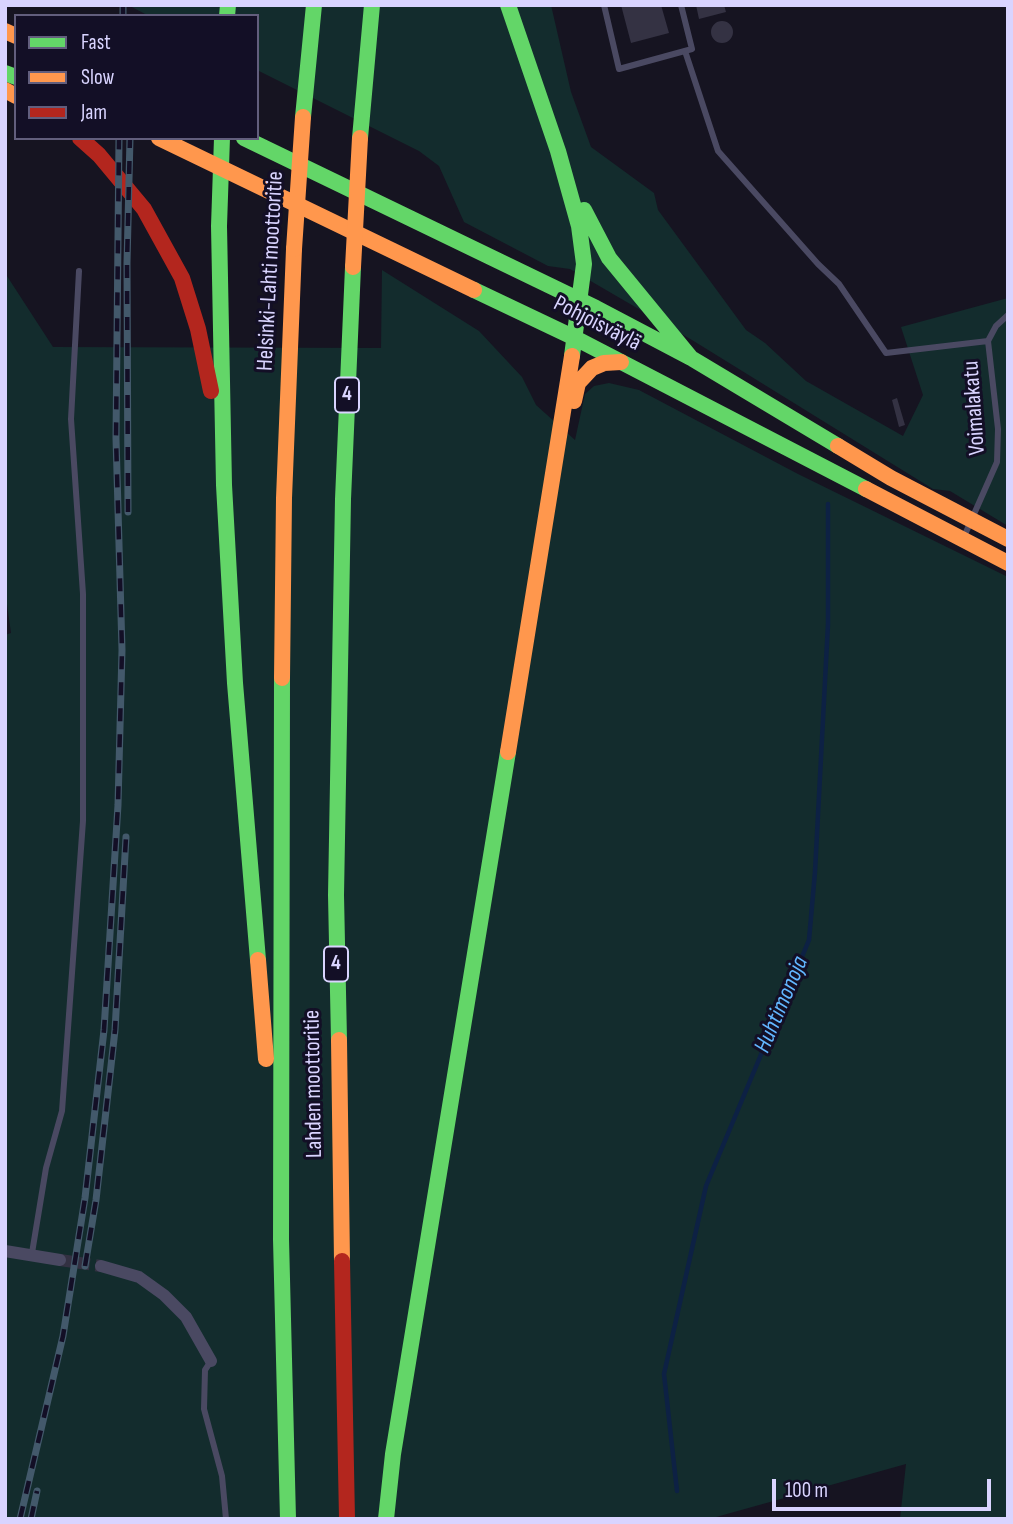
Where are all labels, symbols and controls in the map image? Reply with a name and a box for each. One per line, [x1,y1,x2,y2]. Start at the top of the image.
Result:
legend [14,14,259,140]
text: Fast [81,30,111,55]
text: Slow [81,65,114,90]
text: Jam [81,100,107,125]
street label: Helsinki-Lahti moottoritie [252,170,290,372]
street label: Pohjoisväylä [549,290,645,358]
street label: Voimalakatu [958,360,992,456]
road number: 4 [335,378,359,412]
road number: 4 [324,946,348,982]
water label: Huhtimonoja [749,952,815,1058]
street label: Lahden moottoritie [299,1010,329,1158]
scale bar [775,1464,994,1508]
text: 100 m [785,1478,828,1503]

